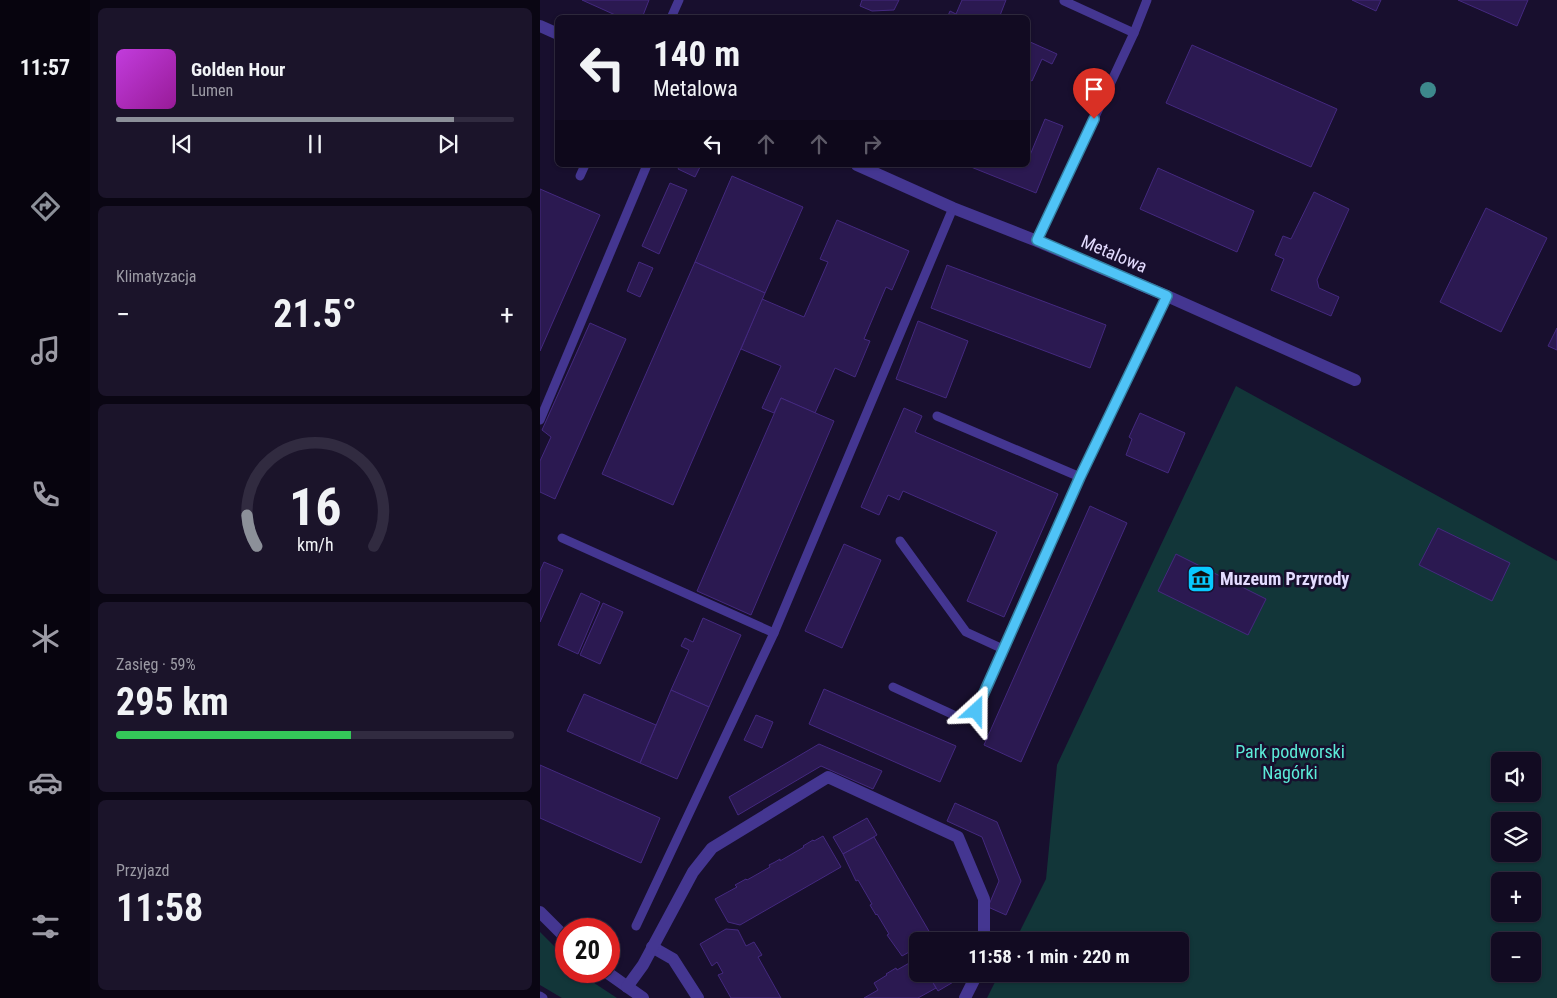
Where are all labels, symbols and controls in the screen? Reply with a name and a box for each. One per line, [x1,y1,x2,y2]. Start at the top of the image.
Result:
text: 140 m [653,34,740,75]
icon: left [570,35,635,100]
text: 11:57 [20,55,70,80]
text: Golden Hour [191,58,285,81]
pin [1073,68,1115,119]
icon: arrive [1080,75,1108,103]
text: Metalowa [653,76,738,101]
text: Lumen [191,81,233,100]
icon: previous [168,130,196,158]
icon: pause [301,130,329,158]
icon: next [434,130,462,158]
icon: left [699,130,727,158]
icon: ahead [752,130,780,158]
icon: ahead [805,130,833,158]
icon: right [858,130,886,158]
icon: directions [28,189,63,224]
street label: Metalowa [1078,230,1150,277]
text: Klimatyzacja [116,267,197,286]
text: 21.5° [273,292,357,336]
text: − [116,298,130,331]
text: + [500,298,514,331]
icon: music [28,333,63,368]
icon: phone [28,477,63,512]
text: 16 [289,477,341,538]
text: km/h [297,534,333,555]
museum icon: Muzeum Przyrody [1186,564,1216,594]
place label: Muzeum Przyrody [1220,568,1349,589]
icon: climate [28,621,63,656]
text: Zasięg · 59% [116,655,196,674]
text: 295 km [116,680,229,724]
position arrow [949,684,1001,736]
park label: Park podworski Nagórki [1235,741,1345,783]
map controls [1491,752,1541,982]
button: sound [1491,752,1541,802]
icon: car [28,765,63,800]
button: layers [1491,812,1541,862]
text: Przyjazd [116,861,170,880]
button: + [1491,872,1541,922]
text: 11:58 [116,886,203,930]
icon: filters [28,909,63,944]
speed limit sign: 20 [555,918,620,983]
button: − [1491,932,1541,982]
text: 11:58 · 1 min · 220 m [968,945,1130,968]

